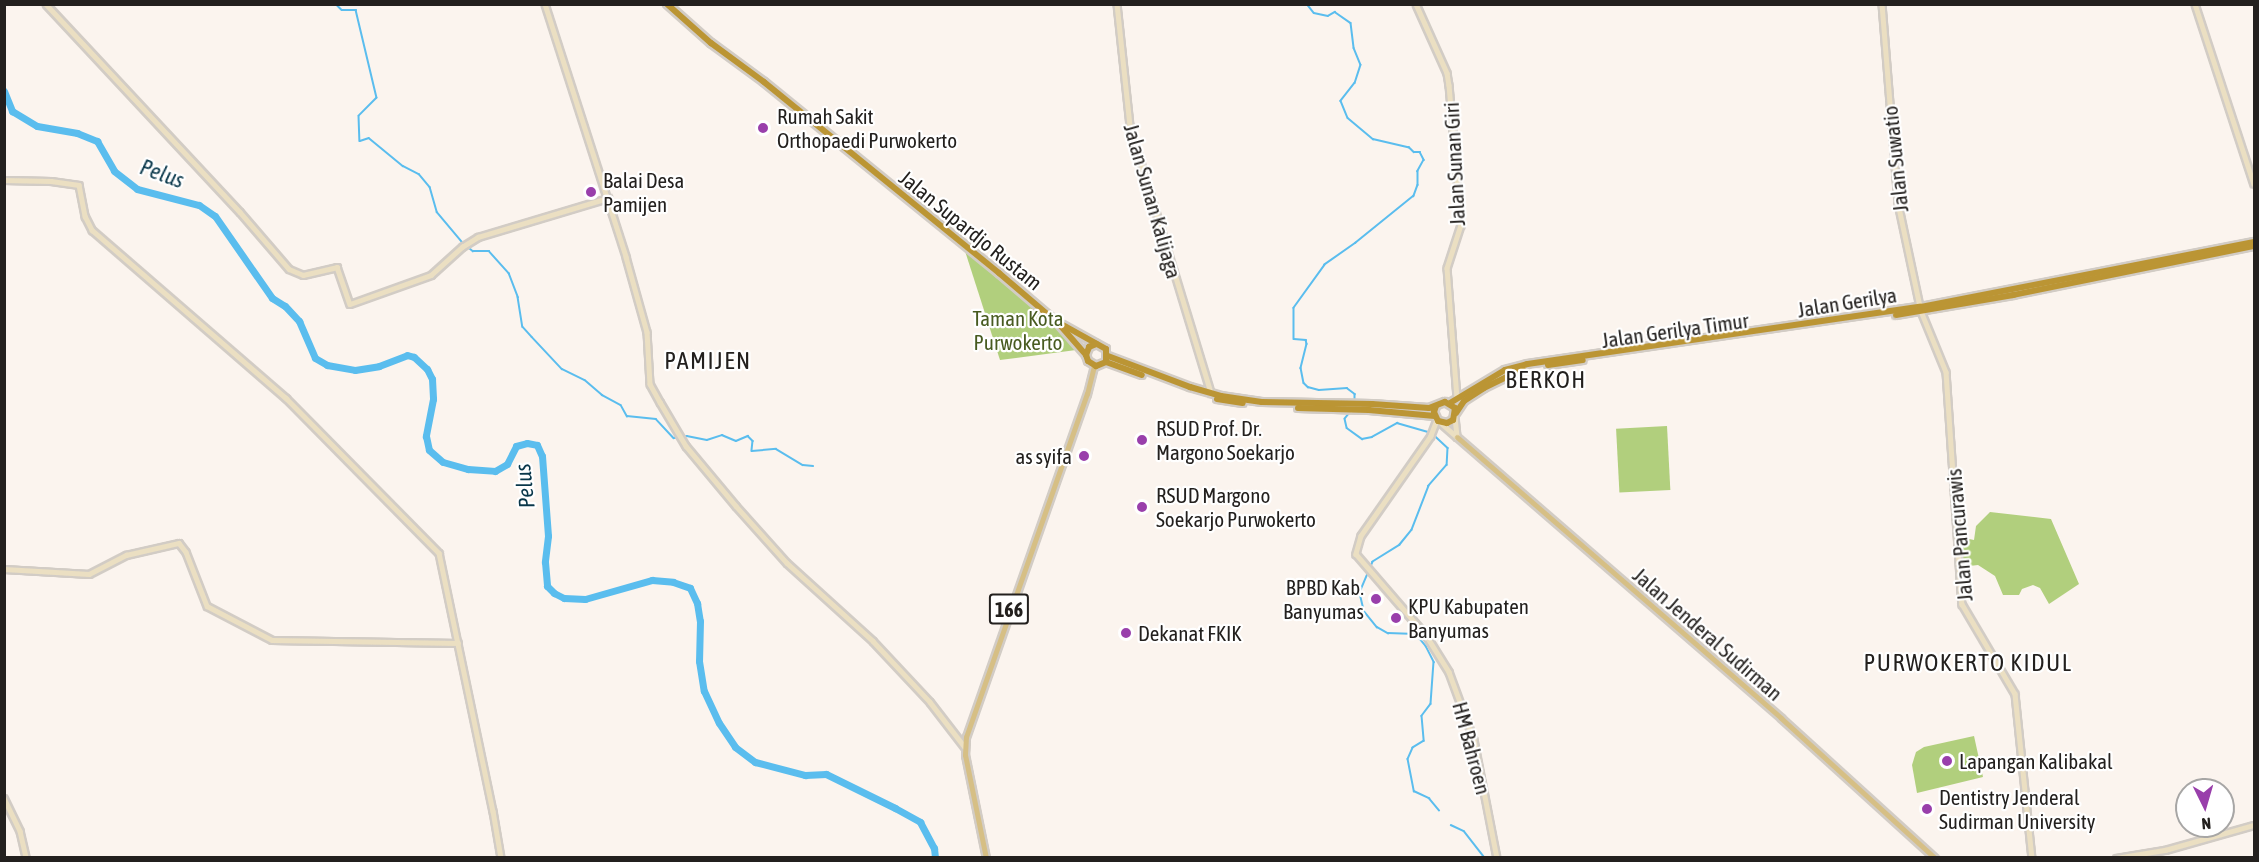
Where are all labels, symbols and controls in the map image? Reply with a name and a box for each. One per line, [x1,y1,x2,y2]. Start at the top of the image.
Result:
street label: Jalan Sunan Giri [1438,102,1470,226]
place label: Rumah Sakit Orthopaedi Purwokerto [777,103,957,153]
street label: Jalan Suwatio [1877,105,1913,213]
marker: Rumah Sakit Orthopaedi Purwokerto [754,119,772,137]
street label: Jalan Sunan Kalijaga [1119,121,1187,281]
water label: Pelus [136,154,188,194]
street label: Jalan Supardjo Rustam [895,165,1047,295]
place label: Balai Desa Pamijen [603,167,684,217]
marker: Balai Desa Pamijen [584,185,598,199]
street label: Jalan Gerilya [1796,282,1898,322]
park label: Taman Kota Purwokerto [972,305,1064,355]
street label: Jalan Gerilya Timur [1600,307,1750,353]
district label: PAMIJEN [664,347,752,375]
district label: BERKOH [1505,366,1587,394]
place label: RSUD Prof. Dr. Margono Soekarjo [1156,415,1295,465]
marker: RSUD Prof. Dr. Margono Soekarjo [1133,431,1151,449]
place label: as syifa [1015,443,1072,469]
marker: as syifa [1077,449,1091,463]
water label: Pelus [510,462,540,510]
street label: Jalan Pancurawis [1941,468,1977,602]
place label: RSUD Margono Soekarjo Purwokerto [1156,482,1316,532]
marker: RSUD Margono Soekarjo Purwokerto [1133,498,1151,516]
street label: Jalan Jenderal Sudirman [1628,562,1788,706]
place label: BPBD Kab. Banyumas [1283,574,1364,624]
road number: 166 [988,592,1030,626]
marker: BPBD Kab. Banyumas [1369,592,1383,606]
place label: KPU Kabupaten Banyumas [1408,593,1529,643]
marker: KPU Kabupaten Banyumas [1389,611,1403,625]
place label: Dekanat FKIK [1138,620,1242,646]
marker: Dekanat FKIK [1119,626,1133,640]
district label: PURWOKERTO KIDUL [1864,649,2072,677]
street label: HM Bahroen [1448,699,1496,797]
place label: Lapangan Kalibakal [1959,748,2113,774]
marker: Lapangan Kalibakal [1940,754,1954,768]
north arrow [2175,778,2235,838]
place label: Dentistry Jenderal Sudirman University [1939,784,2095,834]
marker: Dentistry Jenderal Sudirman University [1920,802,1934,816]
text: N [2201,815,2212,833]

